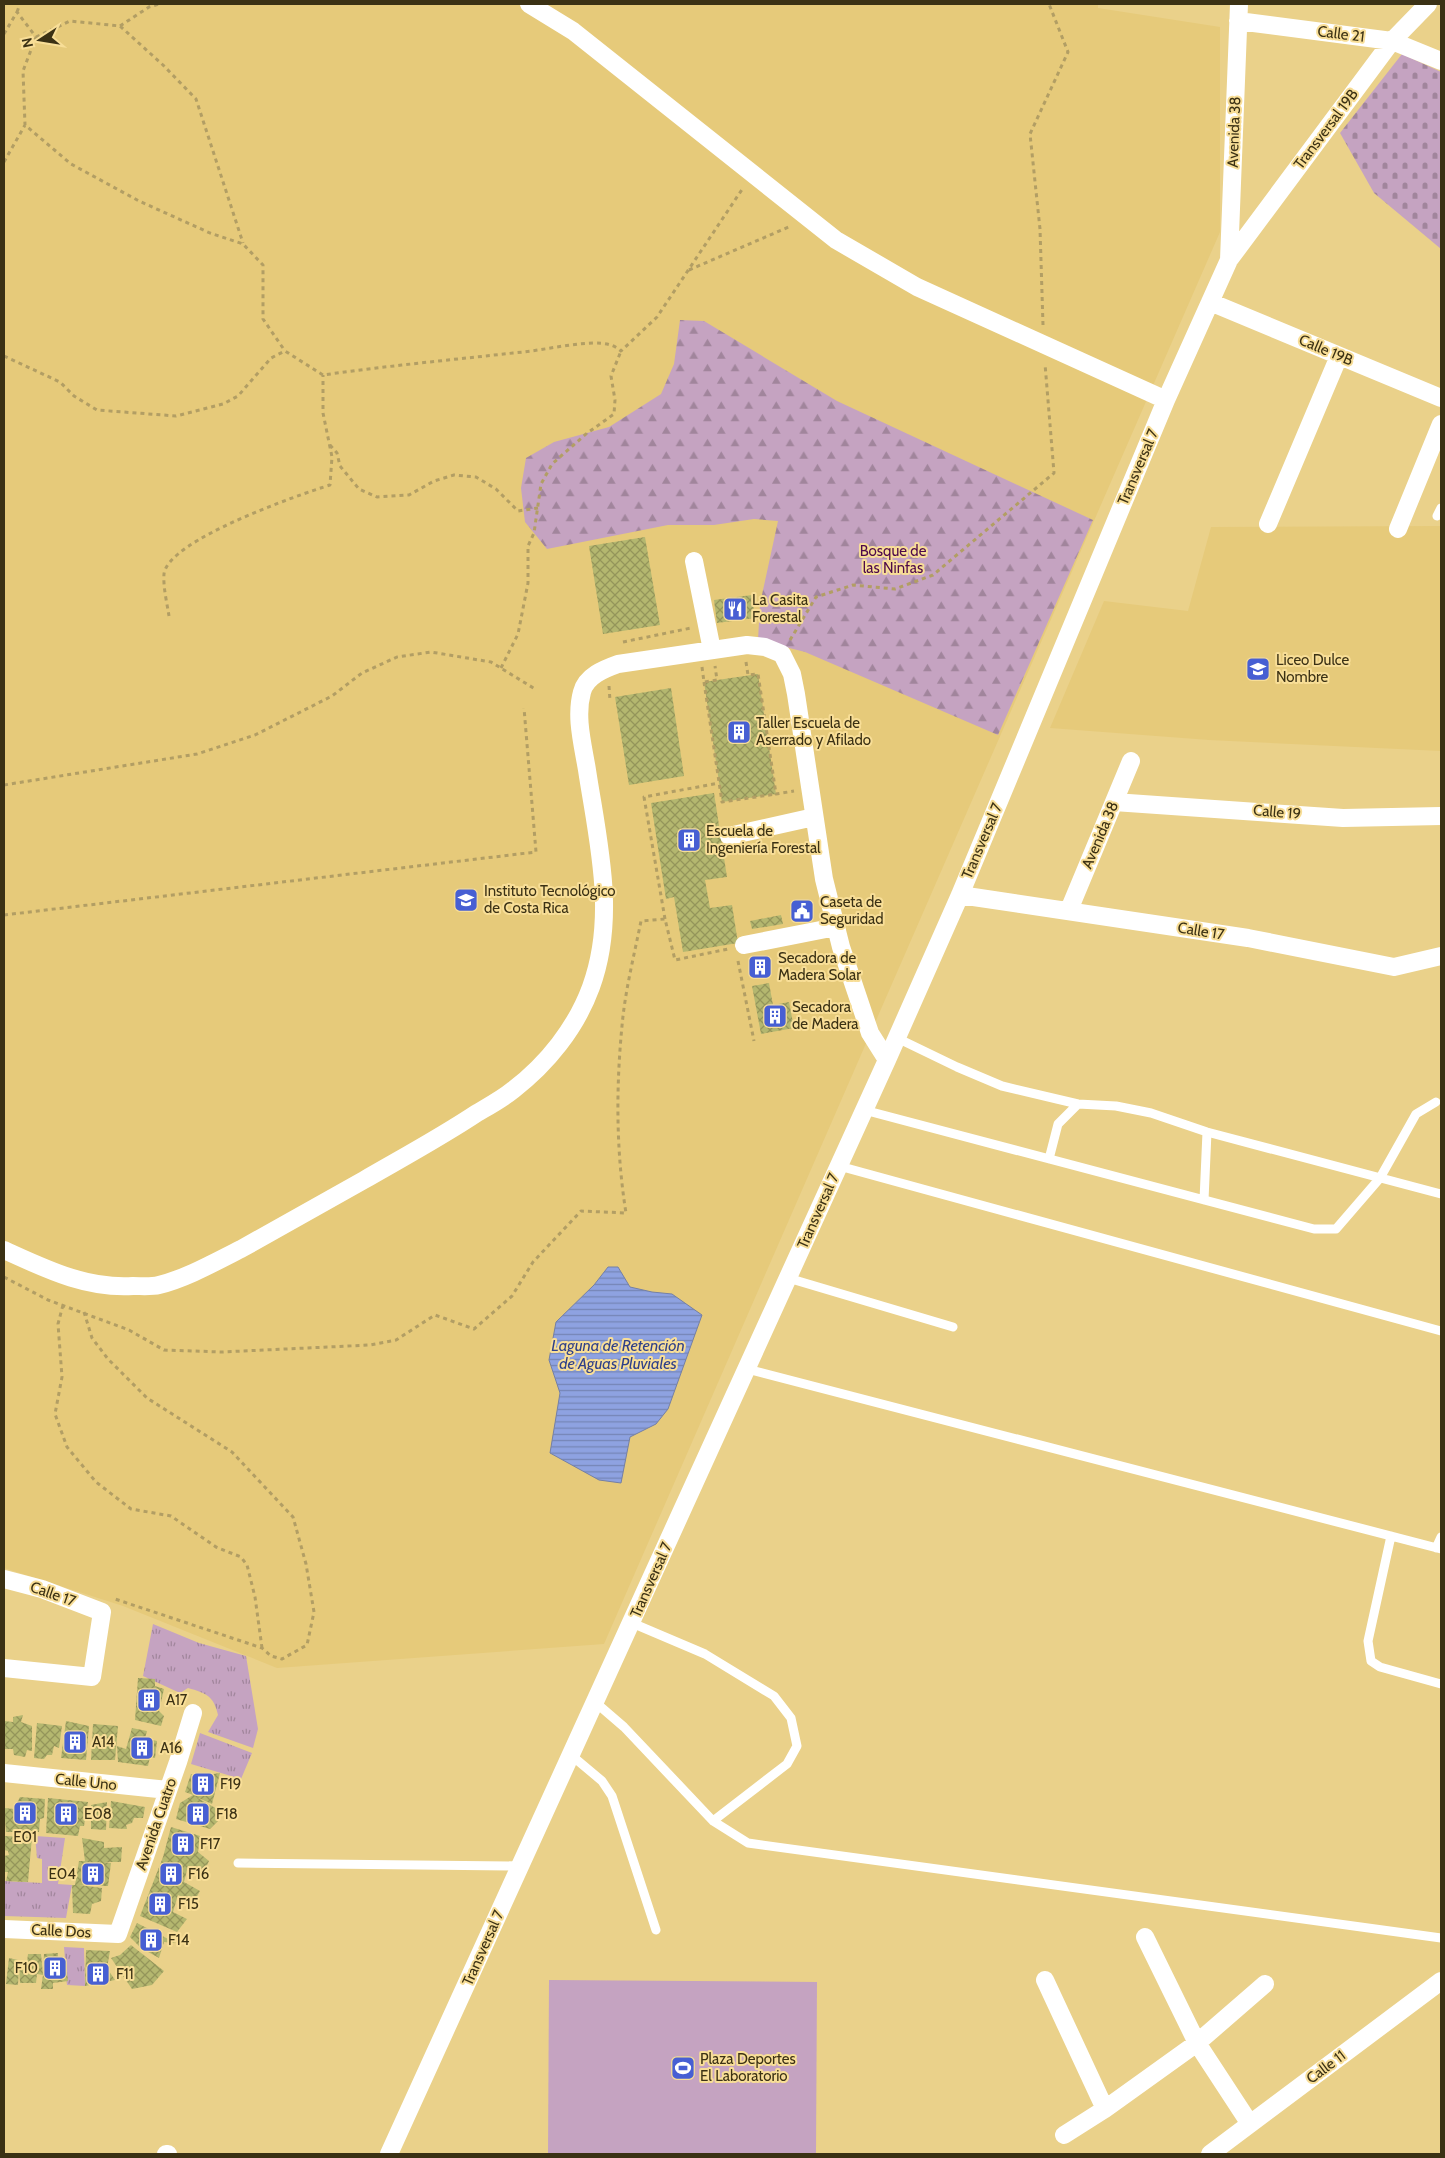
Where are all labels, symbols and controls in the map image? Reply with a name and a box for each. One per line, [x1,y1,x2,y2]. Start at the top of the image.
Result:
north arrow [15,15,65,65]
street label: Calle 21 [1316,22,1366,46]
text: N [17,36,37,49]
street label: Transversal 19B [1290,85,1362,173]
street label: Avenida 38 [1224,96,1244,168]
street label: Calle 19B [1296,331,1356,369]
street label: Transversal 7 [1114,426,1162,508]
park label: Bosque de las Ninfas [860,542,927,577]
place label: La Casita Forestal [752,591,809,626]
restaurant icon: La Casita Forestal [722,596,748,622]
place label: Liceo Dulce Nombre [1276,651,1350,686]
school or university icon: Liceo Dulce Nombre [1245,656,1271,682]
place label: Taller Escuela de Aserrado y Afilado [756,714,871,749]
building icon: Taller Escuela de Aserrado y Afilado [726,719,752,745]
street label: Avenida 38 [1078,799,1122,871]
street label: Transversal 7 [958,800,1006,882]
street label: Calle 19 [1252,801,1302,823]
place label: Escuela de Ingeniería Forestal [706,822,821,857]
building icon: Escuela de Ingeniería Forestal [676,827,702,853]
place label: Instituto Tecnológico de Costa Rica [484,882,616,917]
school or university icon: Instituto Tecnológico de Costa Rica [453,887,479,913]
place label: Caseta de Seguridad [820,893,884,928]
public building icon: Caseta de Seguridad [789,898,815,924]
street label: Calle 17 [1176,918,1226,944]
place label: Secadora de Madera Solar [778,949,861,984]
building icon: Secadora de Madera Solar [747,954,773,980]
place label: Secadora de Madera [792,998,859,1033]
building icon: Secadora de Madera [762,1003,788,1029]
street label: Transversal 7 [793,1170,843,1251]
water label: Laguna de Retención de Aguas Pluviales [551,1336,685,1373]
street label: Transversal 7 [626,1539,676,1620]
street label: Calle 17 [28,1578,79,1610]
building icon: A17 [136,1687,162,1713]
place label: A17 [166,1691,188,1709]
building icon: A14 [62,1729,88,1755]
place label: A14 [92,1733,115,1751]
building icon: A16 [129,1735,155,1761]
place label: A16 [160,1739,182,1757]
street label: Calle Uno [54,1770,118,1794]
building icon: F19 [190,1771,216,1797]
place label: F19 [220,1775,241,1793]
street label: Avenida Cuatro [132,1776,180,1872]
building icon: E01 [12,1800,38,1826]
building icon: E08 [53,1801,79,1827]
building icon: F18 [185,1801,211,1827]
place label: E08 [84,1805,112,1823]
place label: F18 [216,1805,238,1823]
place label: E01 [13,1828,37,1846]
building icon: F17 [170,1831,196,1857]
place label: F17 [200,1835,221,1853]
building icon: E04 [80,1861,106,1887]
building icon: F16 [158,1861,184,1887]
place label: E04 [49,1865,76,1883]
place label: F16 [188,1865,209,1883]
building icon: F15 [147,1891,173,1917]
place label: F15 [178,1895,199,1913]
street label: Transversal 7 [458,1907,508,1988]
street label: Calle Dos [31,1920,91,1942]
building icon: F14 [138,1927,164,1953]
place label: F14 [168,1931,190,1949]
building icon: F10 [42,1955,68,1981]
place label: F10 [15,1959,38,1977]
building icon: F11 [85,1961,111,1987]
place label: F11 [116,1965,134,1983]
street label: Calle 11 [1303,2046,1349,2088]
place label: Plaza Deportes El Laboratorio [700,2050,796,2085]
sports icon: Plaza Deportes El Laboratorio [670,2055,696,2081]

